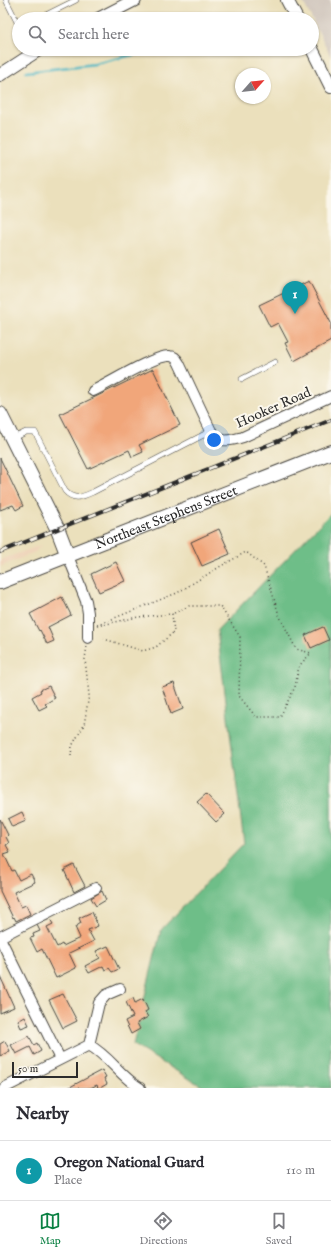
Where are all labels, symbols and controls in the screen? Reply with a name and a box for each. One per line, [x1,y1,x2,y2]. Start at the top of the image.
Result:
search box [12,12,319,56]
icon: search [26,23,48,45]
text: Search here [58,25,129,44]
north arrow [235,68,271,104]
pin: 1 [282,281,308,314]
street label: Hooker Road [233,383,314,433]
your location [204,430,224,450]
street label: Northeast Stephens Street [92,482,240,554]
scale bar [12,1060,78,1079]
text: 50 m [18,1062,38,1076]
text: Nearby [16,1104,69,1125]
text: Oregon National Guard [54,1153,204,1172]
text: 1 [27,1162,31,1179]
text: 110 m [286,1162,315,1179]
text: Place [54,1172,82,1189]
tab: Map [39,1210,61,1248]
tab: Directions [140,1210,187,1248]
tab: Saved [266,1210,292,1248]

